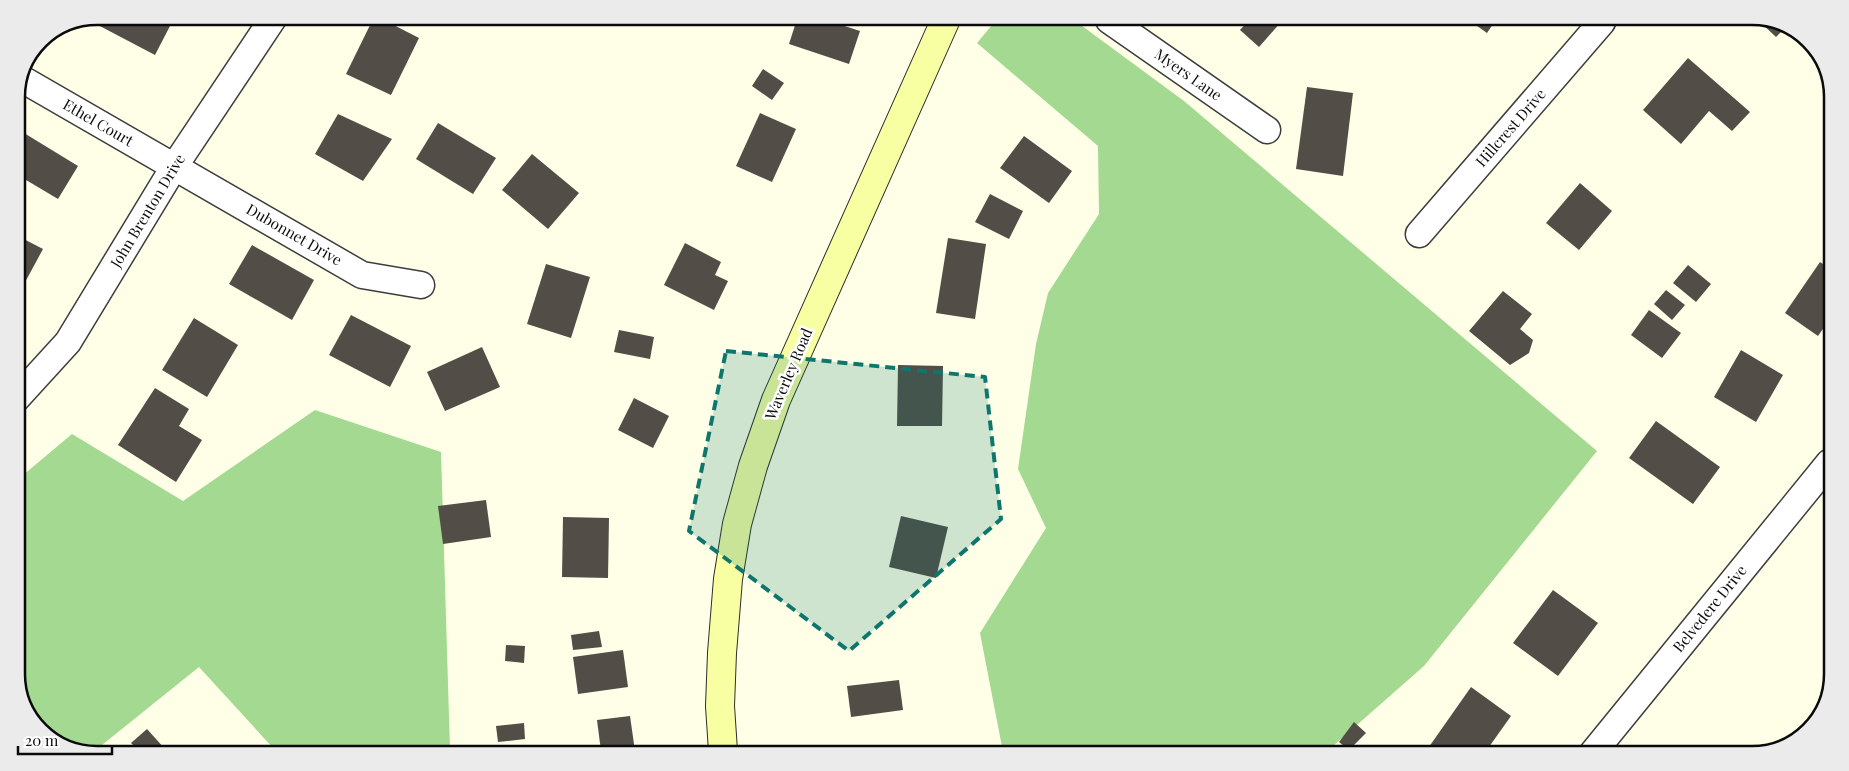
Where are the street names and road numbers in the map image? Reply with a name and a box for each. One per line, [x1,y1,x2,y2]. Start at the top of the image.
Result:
street label: Myers Lane [1151,44,1226,105]
street label: Hillcrest Drive [1471,84,1550,171]
street label: Ethel Court [60,94,138,151]
street label: John Brenton Drive [105,150,189,272]
street label: Dubonnet Drive [243,199,346,270]
street label: Waverley Road [759,324,817,424]
street label: Belvedere Drive [1668,561,1751,656]

